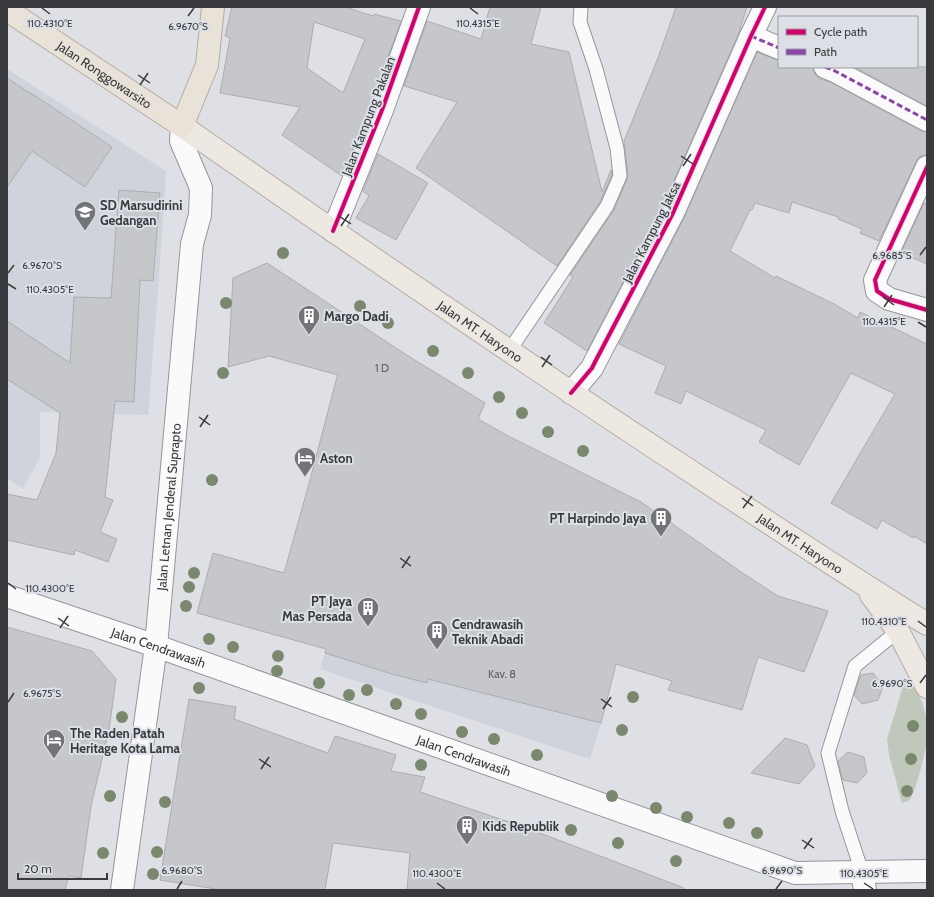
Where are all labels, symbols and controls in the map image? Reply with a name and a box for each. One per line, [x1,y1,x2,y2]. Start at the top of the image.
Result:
legend [778,16,918,68]
text: 110.4310°E [27,17,73,30]
text: 110.4315°E [456,17,500,30]
text: 6.9670°S [168,20,208,33]
text: Cycle path [814,24,867,39]
street label: Jalan Ronggowarsito [53,37,155,112]
text: Path [814,44,837,59]
street label: Jalan Kampung Pakalan [337,54,398,179]
street label: Jalan Kampung Jaksa [618,178,684,286]
place label: SD Marsudirini Gedangan [100,197,182,228]
school or university icon: SD Marsudirini Gedangan [72,199,98,232]
text: 6.9685°S [872,249,912,262]
text: 6.9670°S [22,259,62,272]
text: 110.4305°E [26,283,74,296]
street label: Jalan MT. Haryono [434,296,526,365]
building icon: Margo Dadi [296,303,322,336]
place label: Margo Dadi [324,308,389,324]
text: 110.4315°E [862,315,906,328]
house number: 1 D [375,361,389,375]
street label: Jalan Letnan Jenderal Suprapto [153,423,184,592]
hotel icon: Aston [292,445,318,478]
place label: Aston [320,450,353,466]
building icon: PT Harpindo Jaya [648,505,674,538]
street label: Jalan MT. Haryono [754,509,846,577]
place label: PT Harpindo Jaya [549,510,647,526]
text: 110.4300°E [25,582,75,595]
place label: PT Jaya Mas Persada [282,593,353,624]
building icon: PT Jaya Mas Persada [355,595,381,628]
text: 110.4310°E [861,615,907,628]
place label: Cendrawasih Teknik Abadi [452,616,523,647]
building icon: Cendrawasih Teknik Abadi [424,618,450,651]
street label: Jalan Cendrawasih [108,623,208,671]
house number: Kav. 8 [488,667,516,681]
text: 6.9690°S [872,677,912,690]
text: 6.9675°S [23,687,61,700]
place label: The Raden Patah Heritage Kota Lama [70,725,181,756]
hotel icon: The Raden Patah Heritage Kota Lama [41,727,67,760]
street label: Jalan Cendrawasih [414,731,513,779]
building icon: Kids Republik [454,813,480,846]
place label: Kids Republik [482,818,560,834]
scale bar [18,855,107,881]
text: 20 m [24,861,52,876]
text: 6.9680°S [162,864,203,877]
text: 6.9690°S [762,864,802,877]
text: 110.4300°E [412,867,462,880]
text: 110.4305°E [840,867,888,880]

